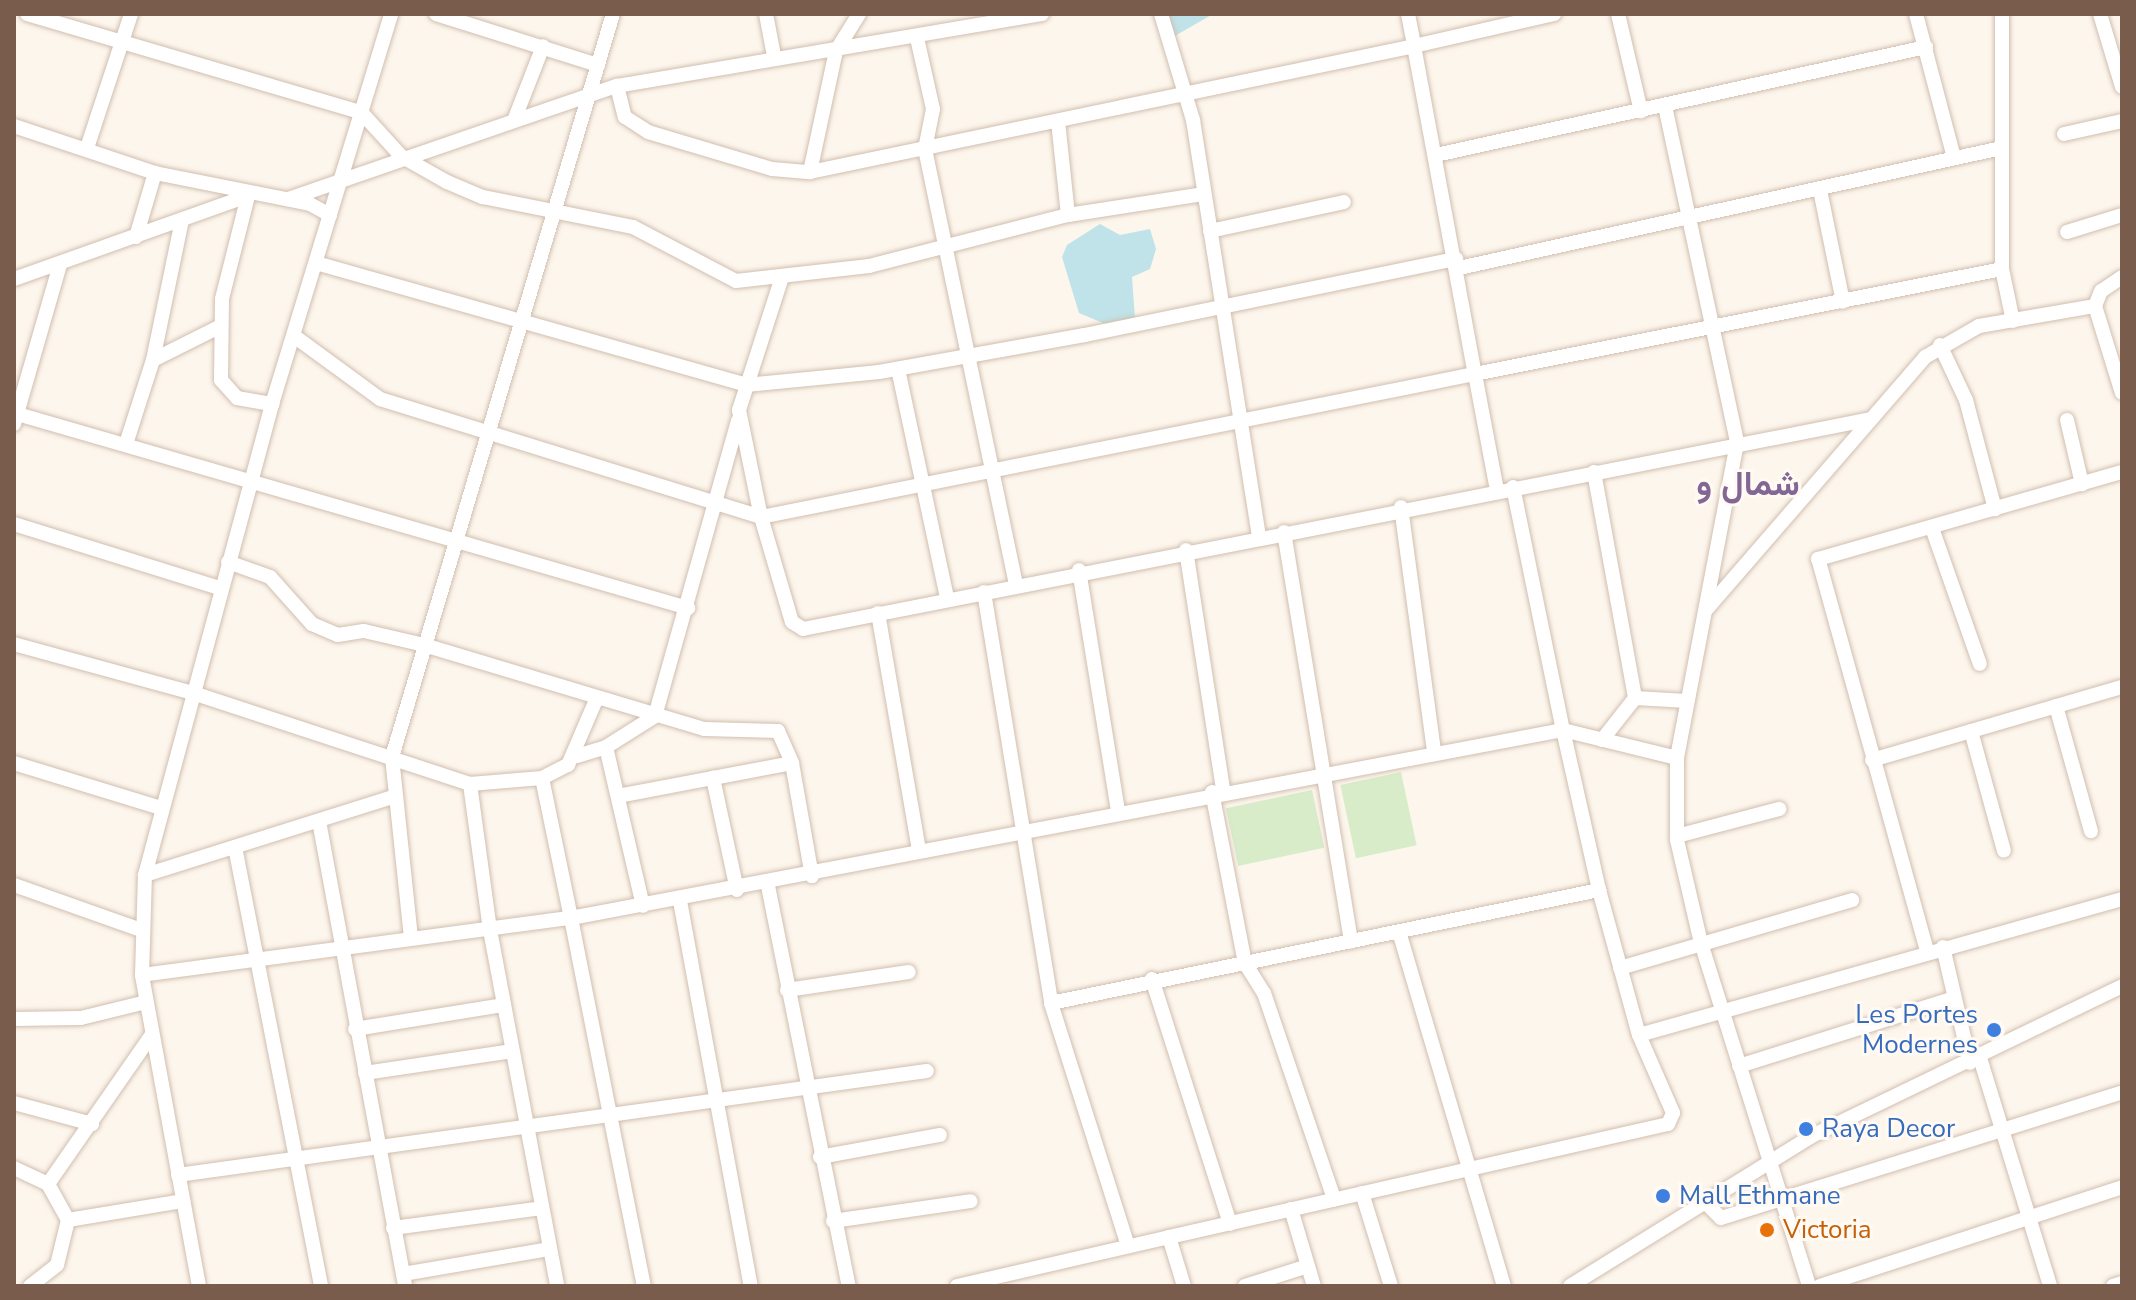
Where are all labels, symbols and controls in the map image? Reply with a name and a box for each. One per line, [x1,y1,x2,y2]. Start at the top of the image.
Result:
district label: شمال و [1696,465,1800,505]
place label: Les Portes Modernes [1855,999,1978,1060]
marker: Les Portes Modernes [1985,1021,2003,1039]
place label: Raya Decor [1822,1113,1955,1145]
marker: Raya Decor [1797,1120,1815,1138]
place label: Mall Ethmane [1679,1180,1841,1212]
marker: Mall Ethmane [1654,1187,1672,1205]
place label: Victoria [1783,1214,1872,1246]
marker: Victoria [1758,1221,1776,1239]

